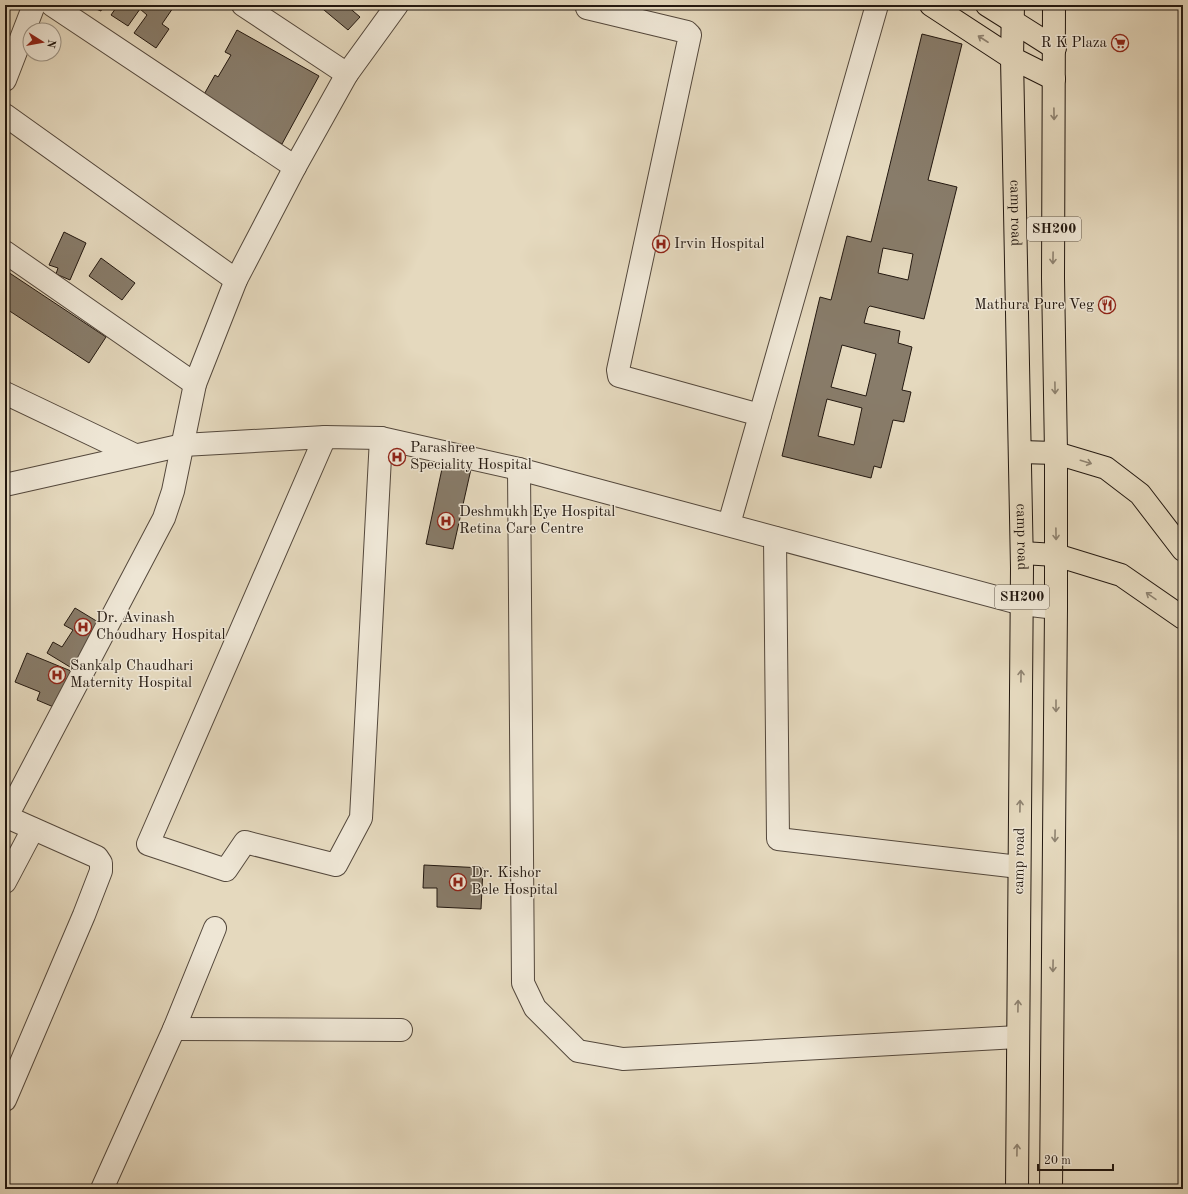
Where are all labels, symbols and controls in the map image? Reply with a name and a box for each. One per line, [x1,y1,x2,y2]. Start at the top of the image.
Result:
north arrow [22,22,62,62]
supermarket icon: R K Plaza [1110,33,1130,53]
one-way arrow [978,35,989,43]
place label: R K Plaza [1041,36,1108,51]
text: N [44,38,57,49]
one-way arrow [1050,107,1058,120]
street label: camp road [1007,179,1023,247]
road number: SH200 [1027,217,1081,241]
hospital icon: Irvin Hospital [651,234,671,254]
place label: Irvin Hospital [674,237,765,252]
one-way arrow [1049,251,1057,264]
restaurant icon: Mathura Pure Veg [1097,295,1117,315]
place label: Mathura Pure Veg [974,298,1094,313]
one-way arrow [1051,381,1059,394]
place label: Parashree Speciality Hospital [410,441,532,473]
hospital icon: Parashree Speciality Hospital [387,447,407,467]
one-way arrow [1079,459,1092,466]
street label: camp road [1013,503,1030,571]
place label: Deshmukh Eye Hospital Retina Care Centre [459,505,615,537]
hospital icon: Deshmukh Eye Hospital Retina Care Centre [436,511,456,531]
one-way arrow [1052,527,1060,540]
road number: SH200 [995,585,1049,609]
one-way arrow [1146,592,1157,600]
place label: Dr. Avinash Choudhary Hospital [96,611,226,643]
hospital icon: Dr. Avinash Choudhary Hospital [73,617,93,637]
place label: Sankalp Chaudhari Maternity Hospital [70,659,193,691]
hospital icon: Sankalp Chaudhari Maternity Hospital [47,665,67,685]
one-way arrow [1018,670,1025,683]
one-way arrow [1052,699,1060,712]
one-way arrow [1016,800,1024,813]
street label: camp road [1012,827,1028,894]
one-way arrow [1051,829,1059,842]
place label: Dr. Kishor Bele Hospital [471,866,558,898]
hospital icon: Dr. Kishor Bele Hospital [448,872,468,892]
one-way arrow [1050,959,1057,972]
one-way arrow [1014,1000,1022,1013]
one-way arrow [1013,1144,1021,1157]
scale bar [1038,1146,1113,1172]
text: 20 m [1044,1155,1071,1167]

